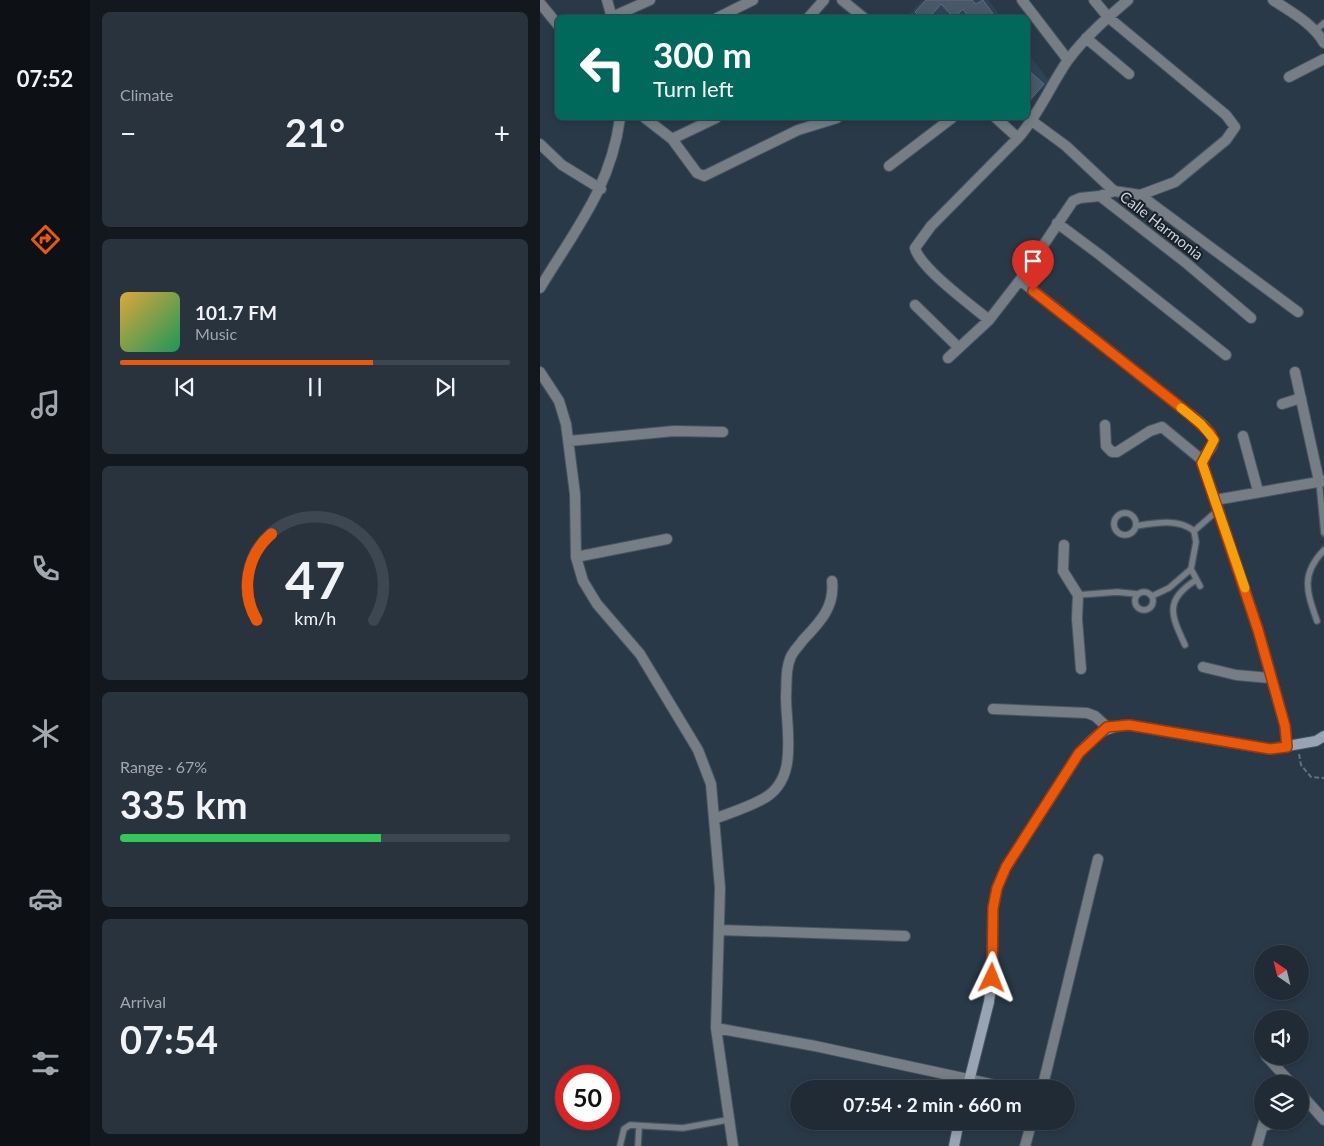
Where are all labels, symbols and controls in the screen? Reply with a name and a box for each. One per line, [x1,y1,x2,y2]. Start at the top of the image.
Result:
text: 300 m [653,33,752,75]
icon: left [570,35,635,100]
text: 07:52 [17,65,73,92]
text: Turn left [653,75,734,102]
text: Climate [120,85,173,104]
text: 21° [285,109,345,155]
text: − [120,116,136,150]
text: + [494,116,510,150]
street label: Calle Harmonia [1117,187,1207,263]
icon: directions [28,222,63,257]
pin [1012,240,1054,291]
icon: arrive [1019,247,1047,275]
text: 101.7 FM [195,301,277,324]
text: Music [195,324,237,343]
icon: previous [171,373,199,401]
icon: pause [301,373,329,401]
icon: next [431,373,459,401]
icon: music [28,387,63,422]
text: 47 [285,548,345,610]
icon: phone [28,551,63,586]
text: km/h [294,607,336,629]
icon: climate [28,716,63,751]
text: Range · 67% [120,757,207,776]
text: 335 km [120,781,248,827]
icon: car [28,881,63,916]
north arrow [1254,945,1309,1000]
map controls [1254,945,1309,1130]
position arrow [965,951,1017,1003]
text: Arrival [120,992,166,1011]
button: sound [1254,1010,1309,1065]
text: 07:54 [120,1016,218,1062]
icon: filters [28,1046,63,1081]
speed limit sign: 50 [555,1065,620,1130]
button: layers [1254,1075,1309,1130]
text: 07:54 · 2 min · 660 m [843,1093,1022,1116]

